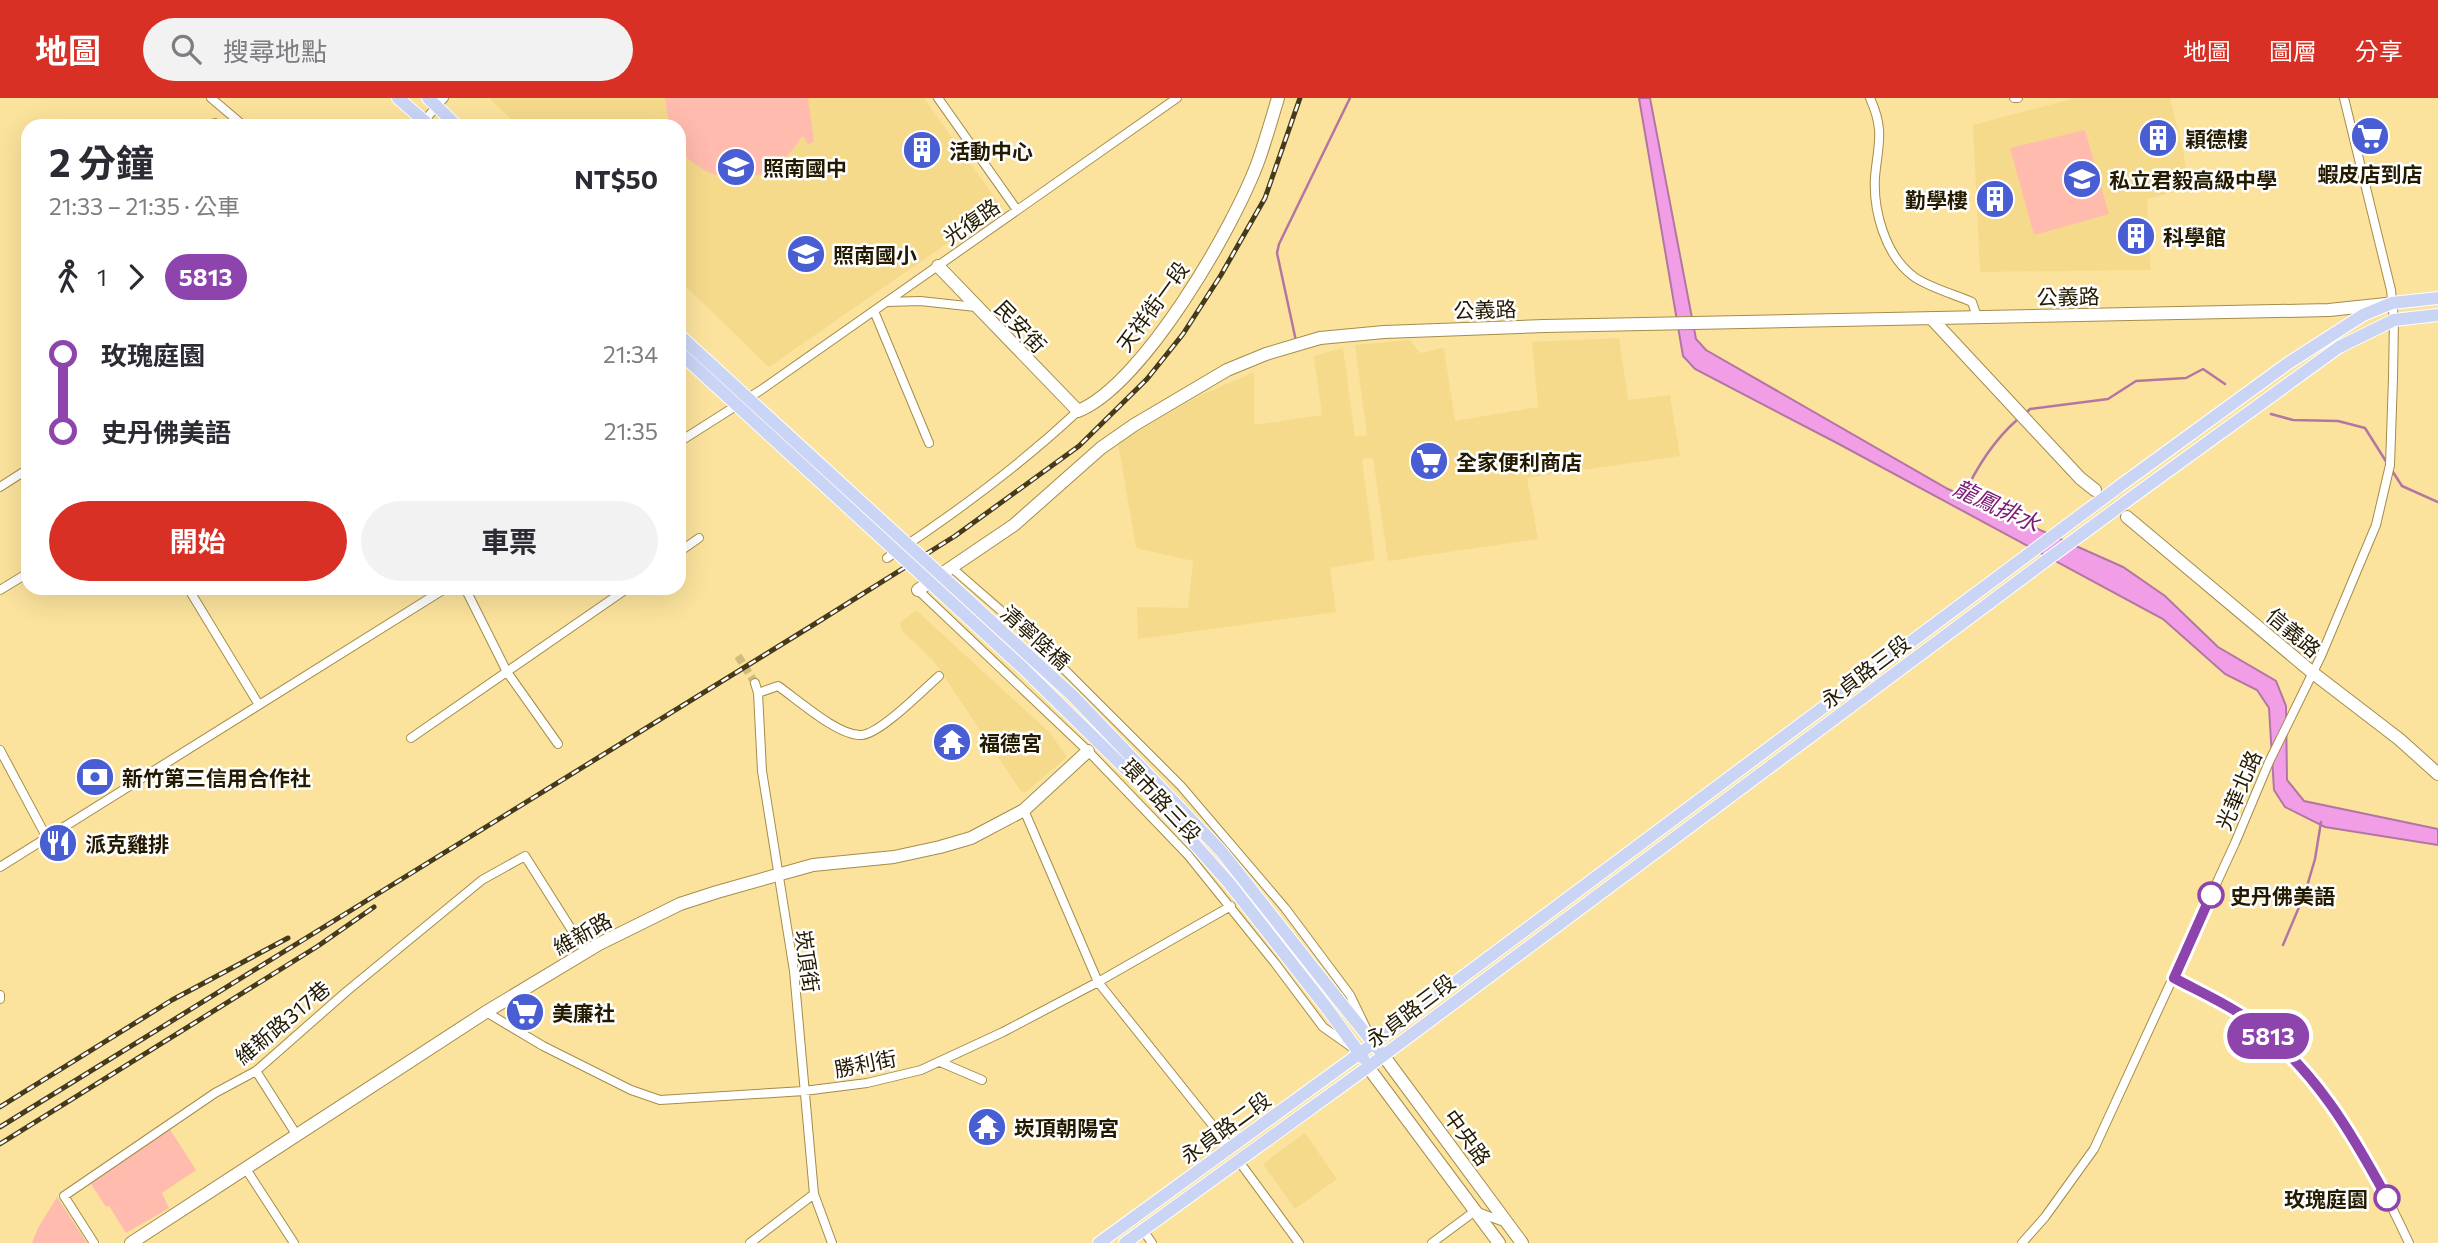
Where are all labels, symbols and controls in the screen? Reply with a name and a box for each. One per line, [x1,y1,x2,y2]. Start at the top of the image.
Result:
search box [143,18,633,81]
text: 地圖 [35,29,101,70]
icon: search [167,30,205,68]
text: 搜尋地點 [223,35,327,66]
text: 地圖 [2183,36,2231,65]
text: 圖層 [2269,36,2317,65]
text: 分享 [2355,36,2403,65]
supermarket icon: 蝦皮店到店 [2349,115,2391,157]
building icon: 穎德樓 [2137,117,2179,159]
place label: 穎德樓 [2185,126,2248,151]
building icon: 活動中心 [901,129,943,171]
text: 2 分鐘 [49,138,154,185]
place label: 活動中心 [949,138,1033,163]
school or university icon: 照南國中 [715,146,757,188]
place label: 照南國中 [763,155,847,180]
school or university icon: 私立君毅高級中學 [2061,158,2103,200]
place label: 蝦皮店到店 [2318,161,2423,186]
text: NT$50 [574,163,658,194]
place label: 私立君毅高級中學 [2109,167,2277,192]
building icon: 勤學樓 [1974,178,2016,220]
place label: 勤學樓 [1905,187,1968,212]
text: 21:33 – 21:35 · 公車 [49,192,240,220]
street label: 光復路 [938,193,1004,249]
building icon: 科學館 [2115,215,2157,257]
place label: 科學館 [2163,224,2226,249]
school or university icon: 照南國小 [785,233,827,275]
place label: 照南國小 [833,242,917,267]
street label: 天祥街一段 [1111,256,1193,356]
icon: walk [49,258,87,296]
icon: forward [117,258,155,296]
text: 5813 [179,262,233,291]
text: 1 [97,263,107,291]
street label: 公義路 [2036,283,2100,309]
street label: 民安街 [990,295,1052,357]
street label: 公義路 [1453,295,1517,323]
text: 玫瑰庭園 [101,339,205,370]
text: 21:34 [603,340,658,368]
text: 史丹佛美語 [101,416,231,447]
text: 21:35 [604,417,658,445]
supermarket icon: 全家便利商店 [1408,440,1450,482]
place label: 全家便利商店 [1456,449,1582,474]
water label: 龍鳳排水 [1949,473,2046,538]
button: 開始 [49,501,347,581]
button: 車票 [361,501,658,581]
street label: 清寧陸橋 [996,600,1076,674]
street label: 信義路 [2262,602,2326,662]
street label: 永貞路三段 [1816,629,1914,713]
temple icon: 福德宮 [931,721,973,763]
place label: 福德宮 [979,730,1042,755]
street label: 光華北路 [2210,746,2266,834]
street label: 環市路三段 [1117,753,1207,847]
bank icon: 新竹第三信用合作社 [74,756,116,798]
place label: 新竹第三信用合作社 [122,765,311,790]
restaurant icon: 派克雞排 [37,822,79,864]
place label: 派克雞排 [85,831,169,856]
marker: 史丹佛美語 [2198,882,2224,908]
place label: 史丹佛美語 [2230,883,2335,908]
street label: 維新路 [548,907,616,959]
street label: 崁頂街 [791,928,825,994]
street label: 永貞路三段 [1361,968,1459,1052]
street label: 維新路317巷 [230,975,334,1069]
supermarket icon: 美廉社 [504,991,546,1033]
place label: 美廉社 [552,1000,615,1025]
line badge: 5813 [2219,1013,2317,1059]
text: 5813 [2241,1021,2295,1050]
street label: 勝利街 [832,1045,898,1081]
street label: 永貞路二段 [1175,1086,1275,1168]
street label: 中央路 [1439,1104,1497,1170]
temple icon: 崁頂朝陽宮 [966,1106,1008,1148]
place label: 崁頂朝陽宮 [1014,1115,1119,1140]
marker: 玫瑰庭園 [2374,1185,2400,1211]
place label: 玫瑰庭園 [2284,1186,2368,1211]

